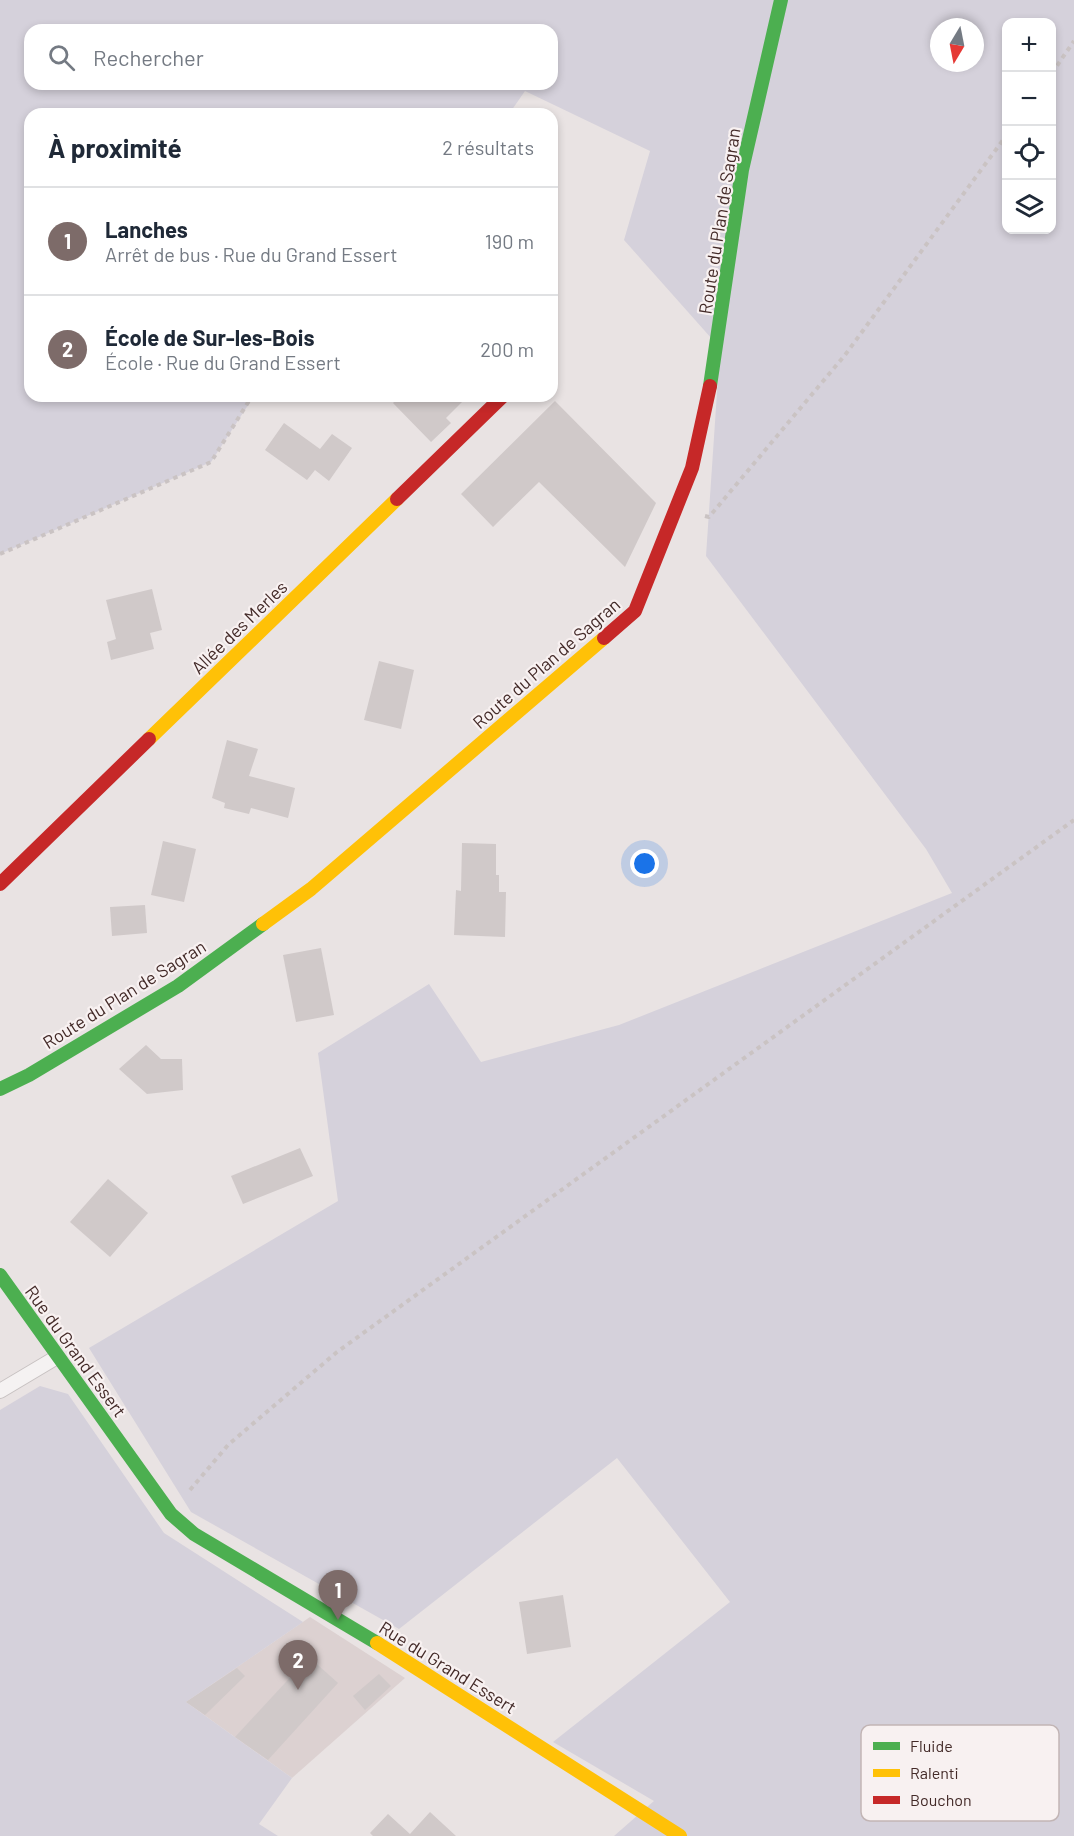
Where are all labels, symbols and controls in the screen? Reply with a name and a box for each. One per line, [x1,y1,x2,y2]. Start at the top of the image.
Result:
north arrow [930,18,984,72]
map controls [1002,18,1056,234]
button: + [1002,18,1056,72]
search box [24,24,558,90]
icon: search [45,41,78,74]
text: Rechercher [93,44,204,70]
button: − [1002,72,1056,126]
street label: Route du Plan de Sagran [693,126,745,316]
button: locate [1002,126,1056,180]
text: À proximité [48,132,182,163]
text: 2 résultats [442,135,534,159]
button: layers [1002,180,1056,234]
text: Lanches [105,216,188,242]
text: 1 [64,229,71,253]
text: 190 m [485,229,534,253]
text: Arrêt de bus · Rue du Grand Essert [105,242,398,266]
text: École de Sur-les-Bois [105,324,314,350]
text: 2 [62,337,73,361]
text: 200 m [480,337,534,361]
text: École · Rue du Grand Essert [105,350,341,374]
street label: Allée des Merles [186,576,292,678]
street label: Route du Plan de Sagran [468,593,624,733]
your location [630,849,659,878]
street label: Route du Plan de Sagran [38,935,210,1053]
street label: Rue du Grand Essert [21,1281,131,1421]
pin: 1 [318,1570,358,1620]
street label: Rue du Grand Essert [375,1616,521,1718]
pin: 2 [278,1640,318,1690]
legend [861,1725,1059,1821]
text: Fluide [910,1736,953,1755]
text: Ralenti [910,1763,959,1782]
text: Bouchon [910,1790,972,1809]

